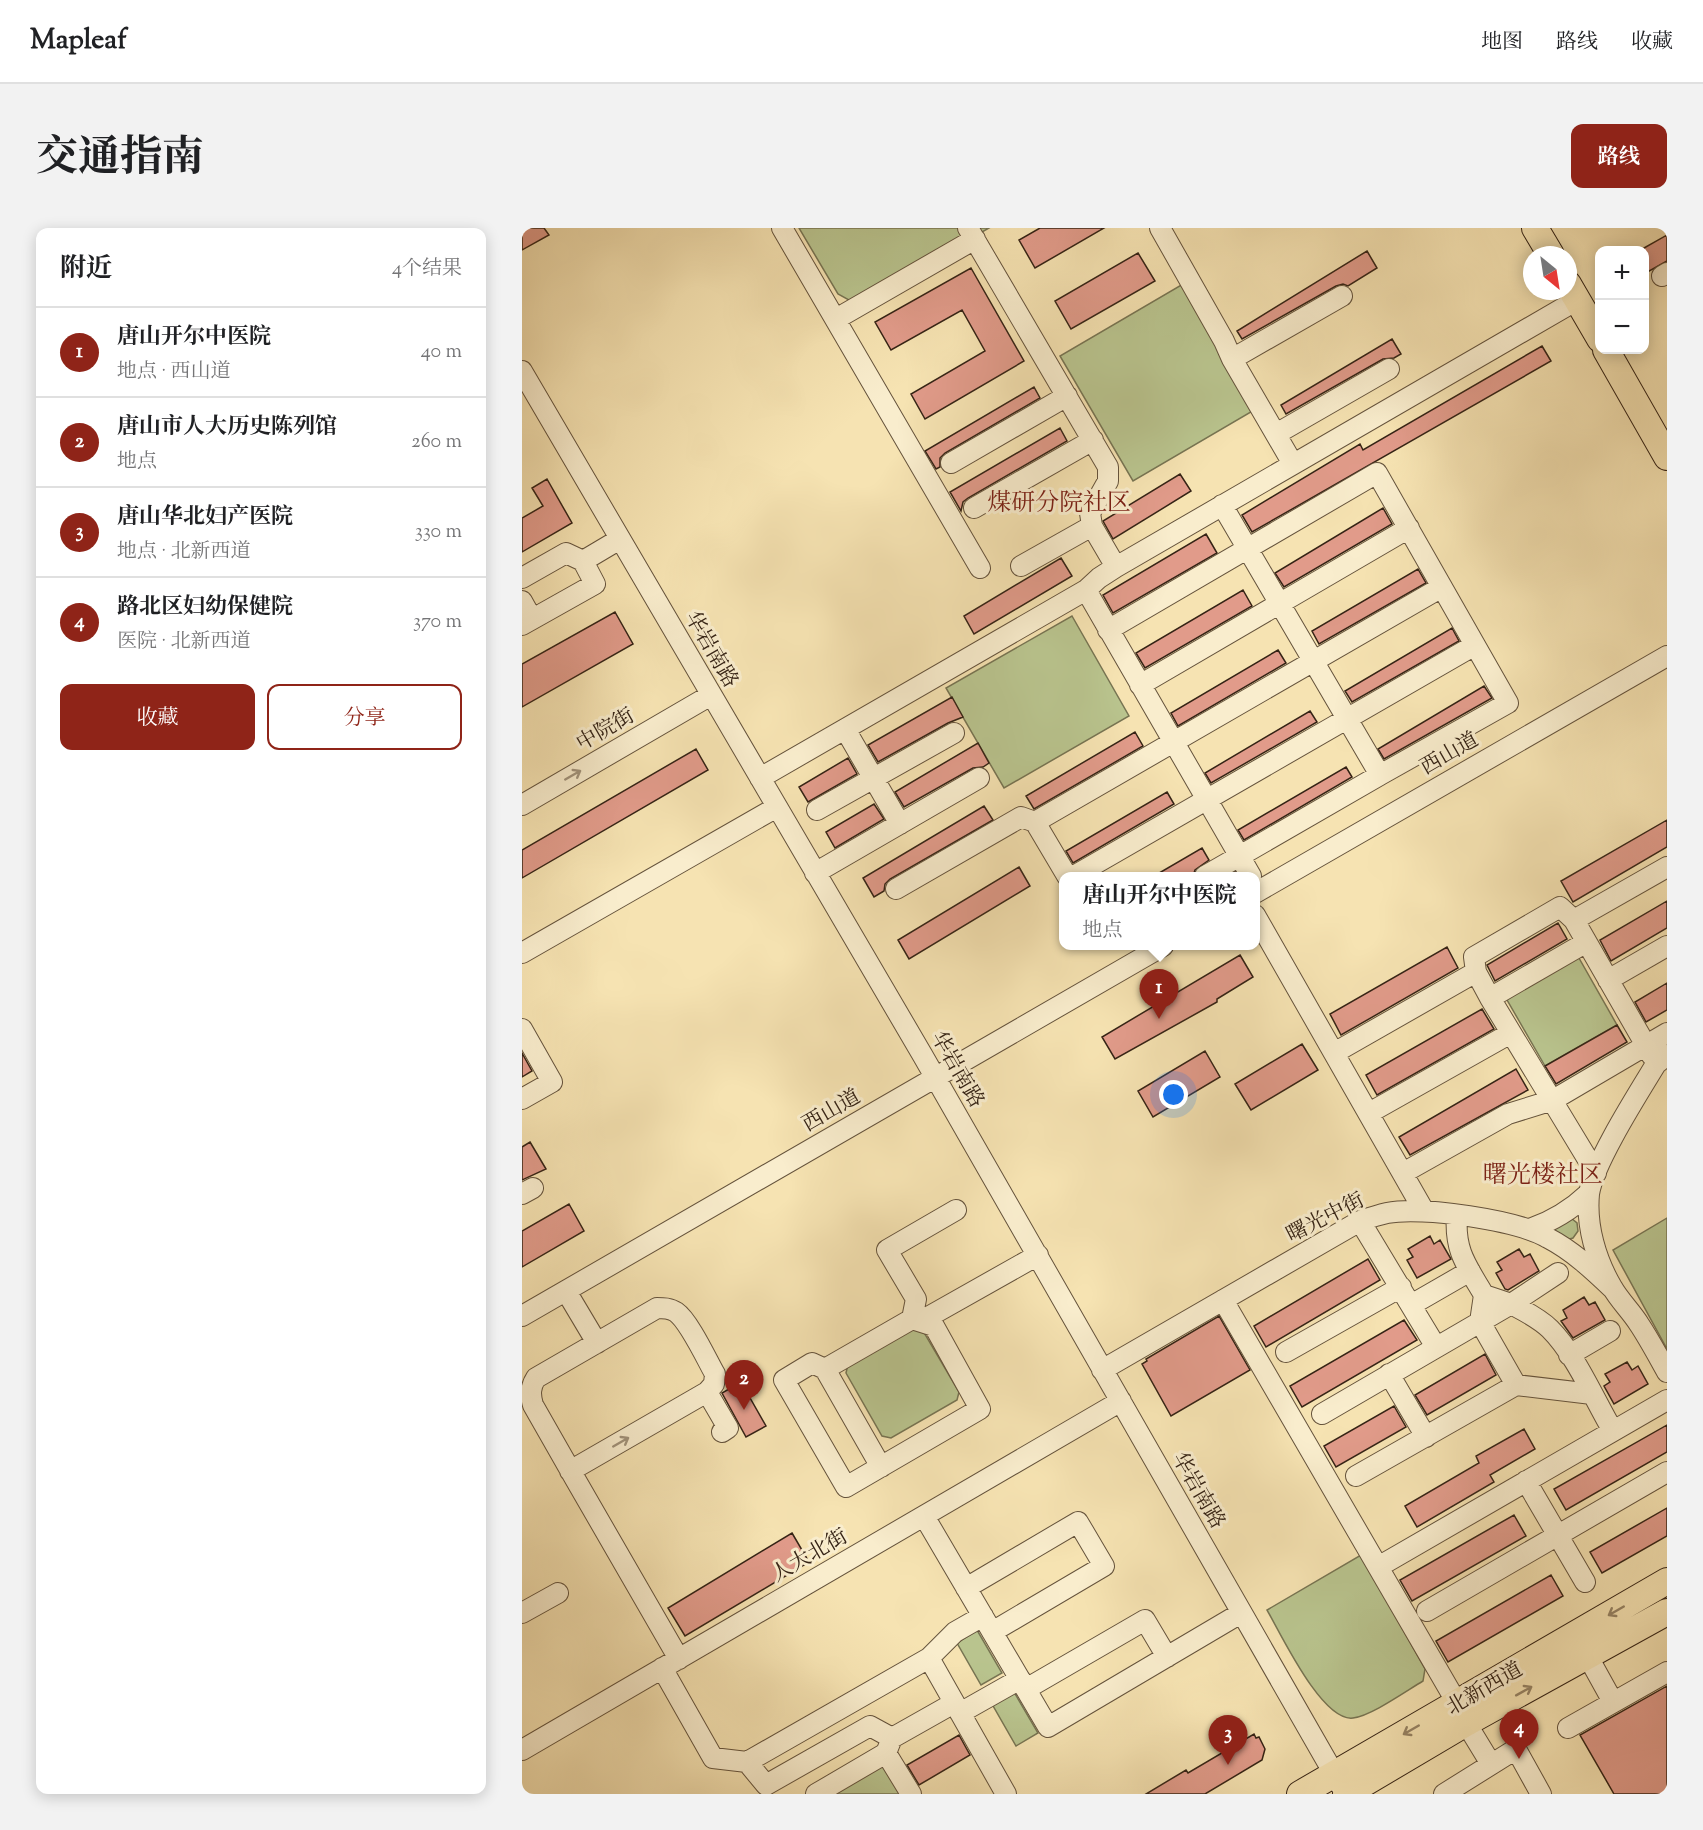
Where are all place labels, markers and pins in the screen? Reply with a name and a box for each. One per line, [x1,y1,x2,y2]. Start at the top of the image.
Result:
pin: 1 [1140,970,1178,1019]
pin: 2 [724,1360,764,1410]
pin: 4 [1500,1710,1538,1759]
pin: 3 [1208,1716,1248,1765]

